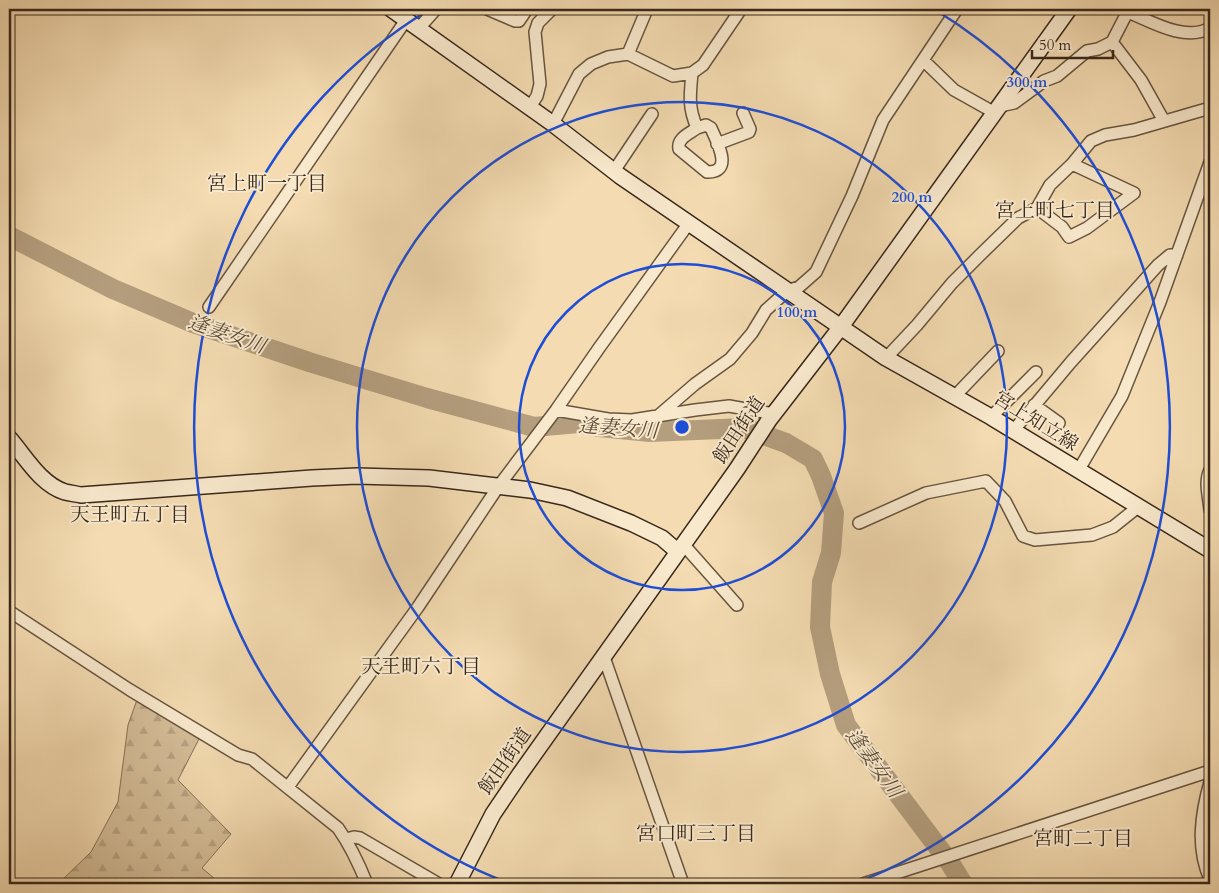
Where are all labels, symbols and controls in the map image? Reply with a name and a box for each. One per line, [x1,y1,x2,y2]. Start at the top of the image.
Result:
scale bar [1032,28,1113,60]
text: 50 m [1039,35,1071,55]
text: 300 m [1007,72,1048,92]
district label: 宮上町一丁目 [207,170,327,197]
text: 200 m [892,187,933,207]
district label: 宮上町七丁目 [995,197,1115,224]
text: 100 m [777,302,818,322]
water label: 逢妻女川 [185,308,271,360]
street label: 宮上知立線 [989,385,1083,457]
street label: 飯田街道 [707,391,771,469]
water label: 逢妻女川 [577,412,661,444]
centre of rings [673,418,691,436]
district label: 天王町五丁目 [70,501,190,528]
district label: 天王町六丁目 [361,653,481,680]
street label: 飯田街道 [473,722,537,800]
water label: 逢妻女川 [840,723,910,805]
district label: 宮口町三丁目 [636,820,756,847]
district label: 宮町二丁目 [1033,825,1133,852]

